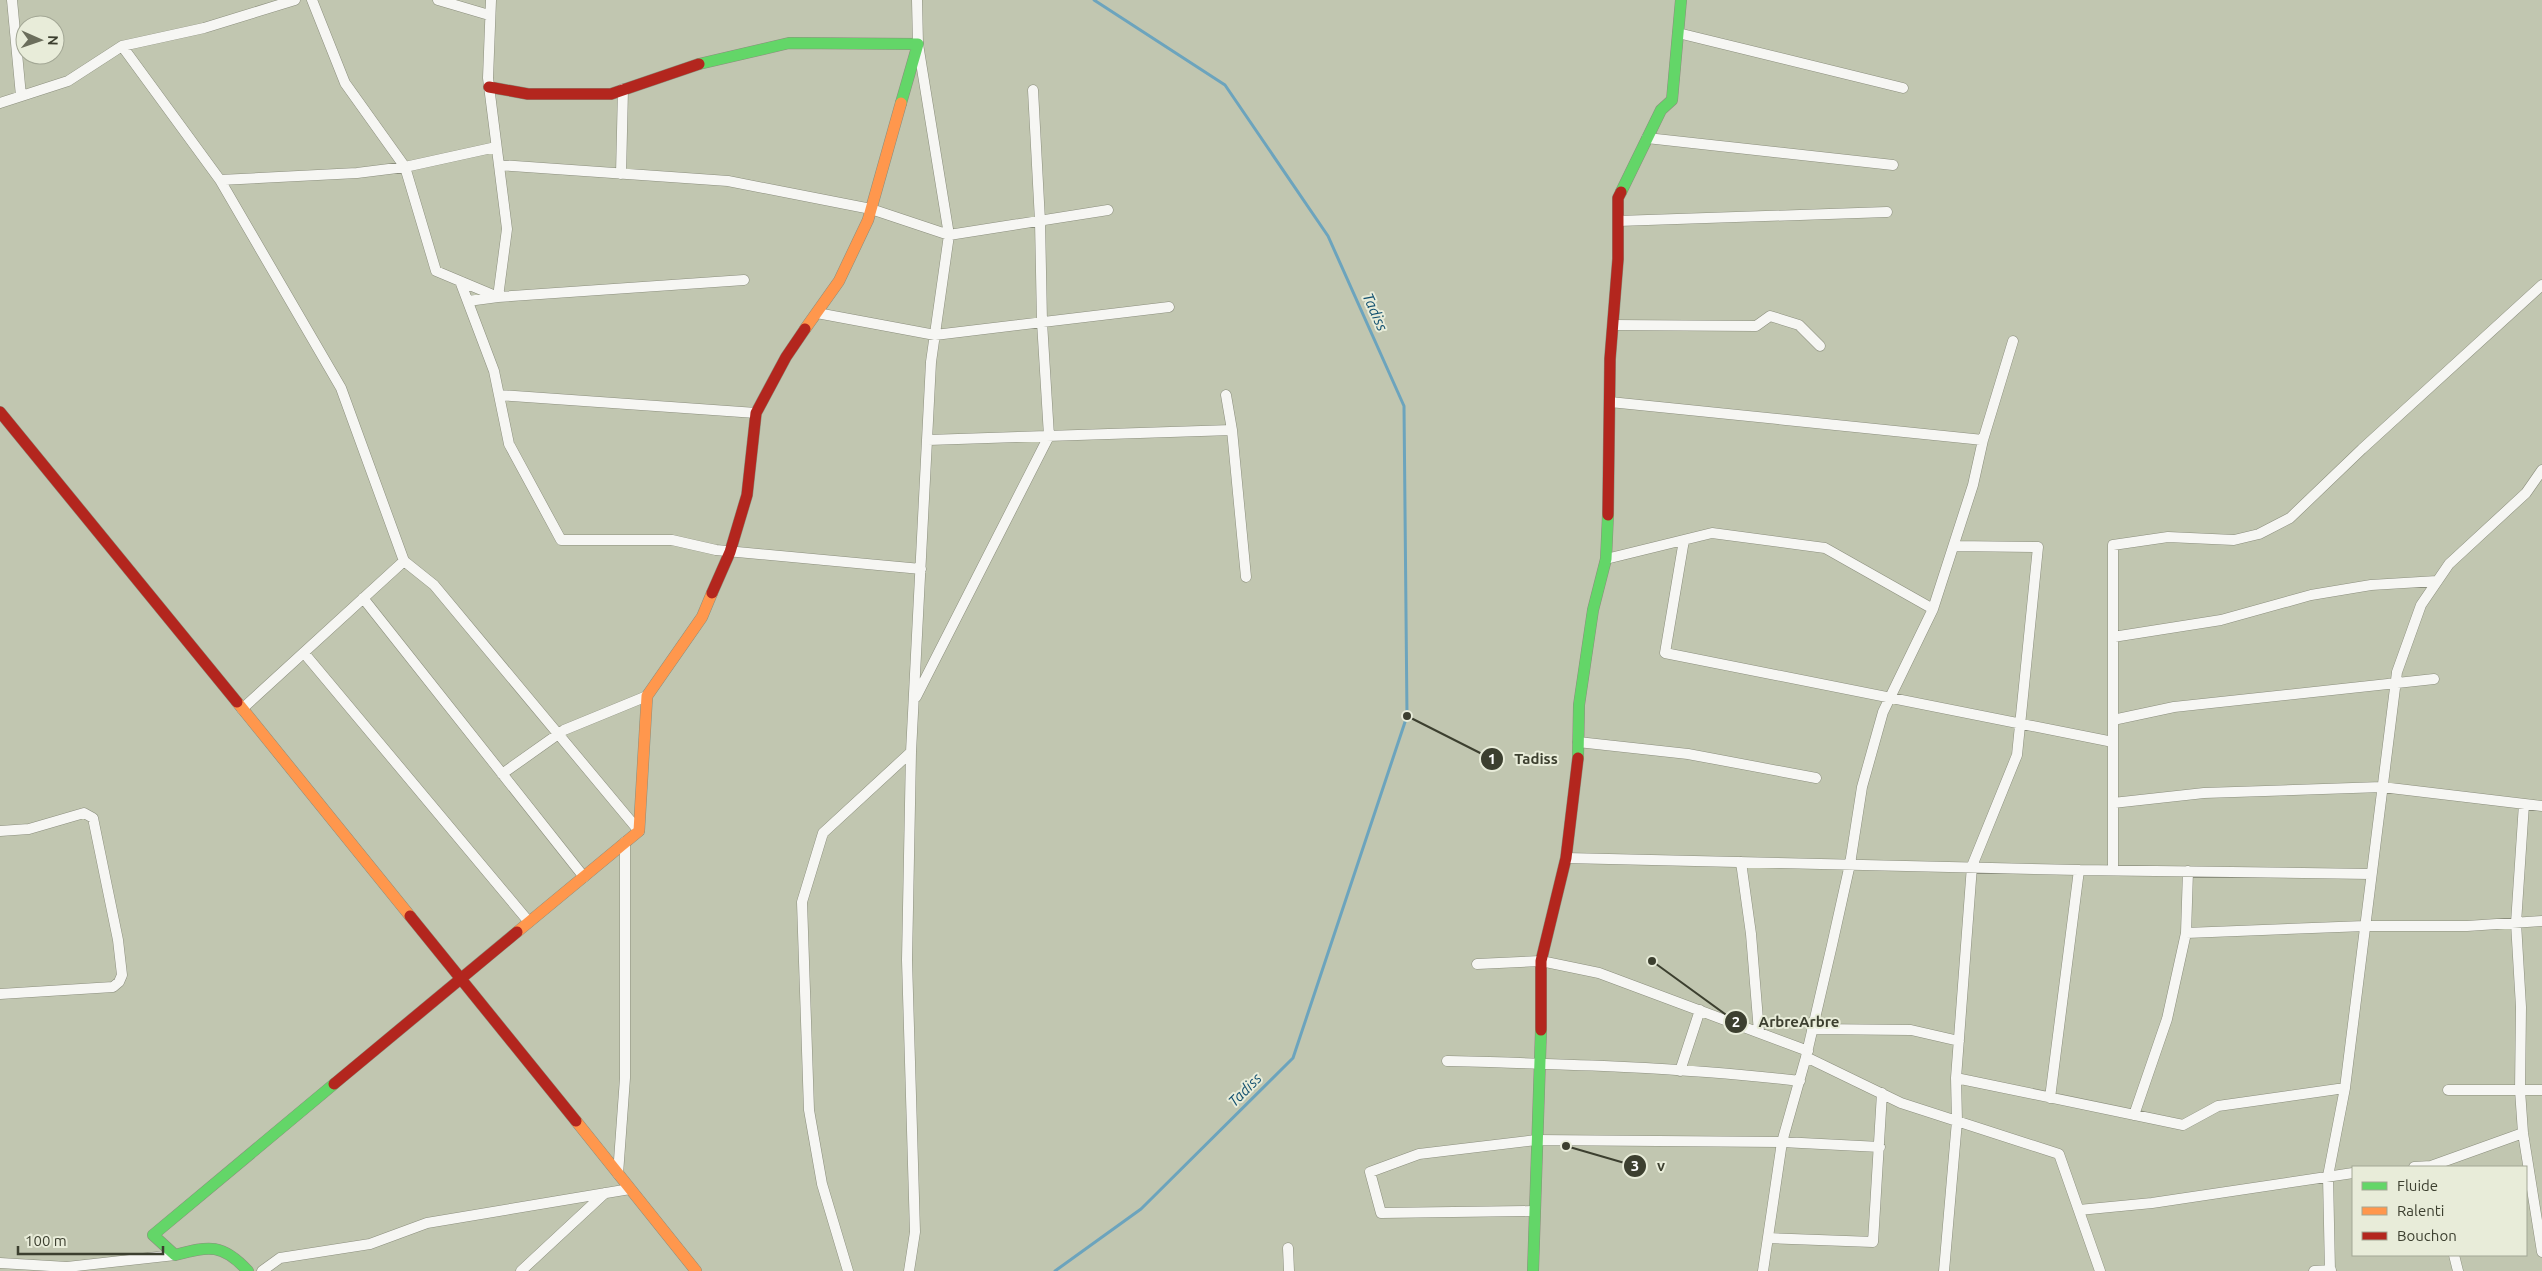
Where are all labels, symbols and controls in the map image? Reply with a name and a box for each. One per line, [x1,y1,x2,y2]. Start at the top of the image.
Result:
north arrow [15,15,65,65]
text: N [45,35,61,46]
water label: Tadiss [1360,290,1392,334]
callout: Tadiss [1479,744,1568,774]
text: 1 [1488,750,1496,767]
text: Tadiss [1514,750,1558,767]
callout: ArbreArbre [1723,1007,1849,1037]
text: 2 [1732,1013,1740,1030]
text: ArbreArbre [1759,1013,1839,1030]
water label: Tadiss [1225,1069,1265,1110]
callout: v [1622,1151,1675,1181]
text: 3 [1631,1157,1639,1174]
text: v [1657,1157,1665,1174]
legend [2352,1166,2527,1256]
text: Fluide [2397,1177,2438,1194]
text: Ralenti [2397,1202,2444,1219]
scale bar [18,1224,162,1256]
text: Bouchon [2397,1227,2457,1244]
text: 100 m [25,1232,67,1249]

